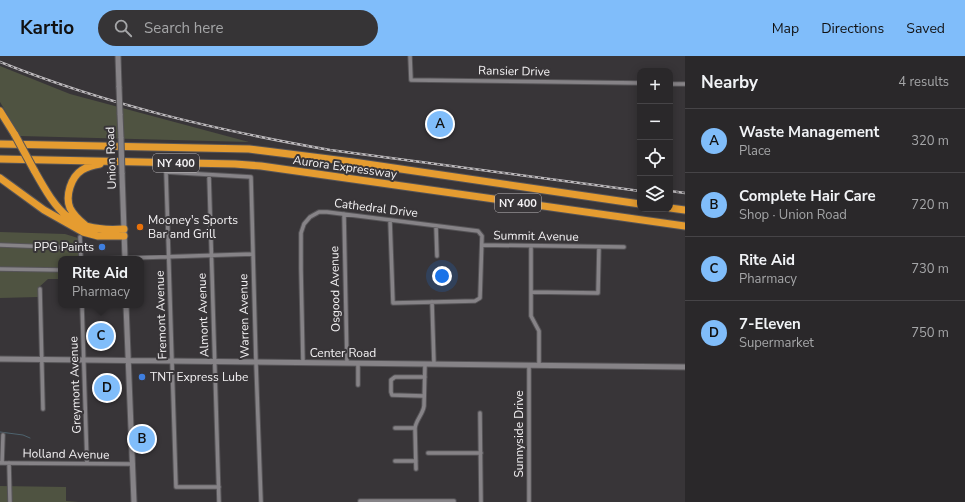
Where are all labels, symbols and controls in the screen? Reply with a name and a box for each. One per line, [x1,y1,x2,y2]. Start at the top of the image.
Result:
search box [98,10,378,46]
text: Kartio [20,15,74,41]
icon: search [112,17,134,39]
text: Search here [144,18,224,38]
text: Map [772,19,799,38]
text: Directions [821,19,884,38]
text: Saved [906,19,945,38]
street label: Ransier Drive [478,62,550,80]
map controls [637,68,673,212]
button: + [637,68,673,104]
text: Nearby [701,71,758,94]
text: 4 results [898,73,949,91]
button: − [637,104,673,140]
pin: A [427,109,453,139]
text: Waste Management [739,122,879,142]
street label: Union Road [102,126,120,190]
text: A [709,132,719,150]
text: 320 m [911,132,949,150]
button: locate [637,140,673,176]
text: Place [739,142,771,160]
street label: Aurora Expressway [292,152,399,182]
road number: NY 400 [153,154,199,172]
button: layers [637,176,673,212]
text: Complete Hair Care [739,186,876,206]
road number: NY 400 [495,194,541,212]
street label: Cathedral Drive [333,195,419,221]
text: B [710,196,718,214]
text: 720 m [911,196,949,214]
text: Shop · Union Road [739,206,847,224]
place label: Mooney's Sports Bar and Grill [148,212,238,242]
marker: Mooney's Sports Bar and Grill [135,222,145,232]
street label: Summit Avenue [493,227,579,245]
place label: PPG Paints [34,239,94,255]
marker: PPG Paints [97,242,107,252]
street label: Osgood Avenue [326,246,344,332]
text: Rite Aid [739,250,795,270]
popup [58,256,144,308]
text: C [710,260,718,278]
text: 730 m [911,260,949,278]
text: Rite Aid [72,263,128,283]
your location [432,266,452,286]
street label: Fremont Avenue [151,270,171,360]
text: Pharmacy [739,270,797,288]
street label: Almont Avenue [194,273,212,357]
street label: Warren Avenue [235,274,253,358]
text: Pharmacy [72,283,130,301]
text: 7-Eleven [739,314,801,334]
pin: C [88,321,114,351]
text: D [709,324,719,342]
text: 750 m [911,324,949,342]
text: Supermarket [739,334,814,352]
street label: Greymont Avenue [65,336,85,434]
street label: Center Road [310,345,376,361]
place label: TNT Express Lube [150,369,248,385]
marker: TNT Express Lube [137,372,147,382]
pin: D [94,373,120,403]
street label: Sunnyside Drive [511,390,527,478]
pin: B [129,424,155,454]
street label: Holland Avenue [22,445,110,463]

